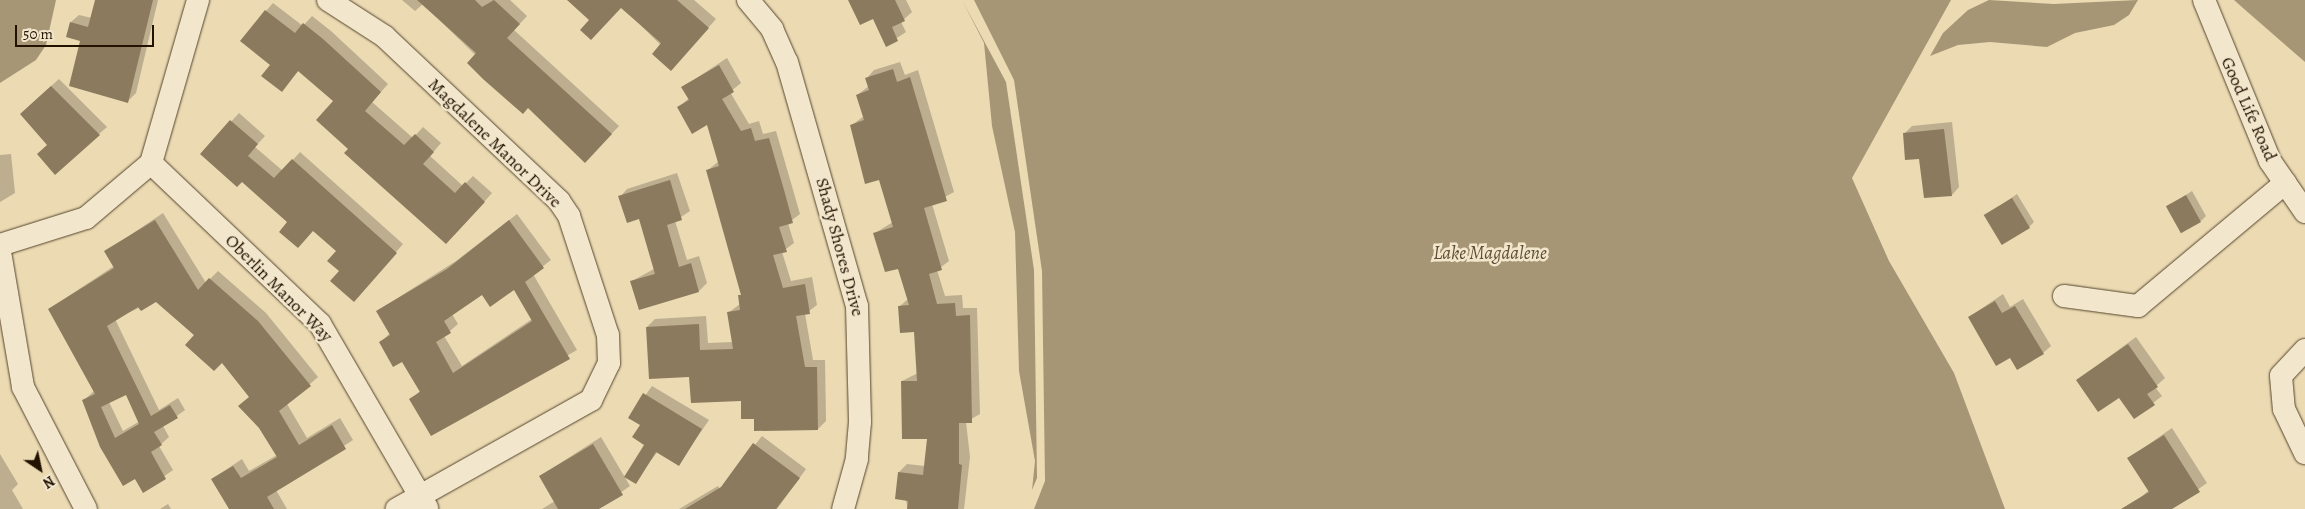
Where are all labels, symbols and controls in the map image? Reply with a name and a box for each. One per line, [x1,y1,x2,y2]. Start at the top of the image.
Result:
scale bar [18,15,156,47]
text: 50 m [23,24,53,44]
street label: Good Life Road [2216,54,2282,164]
street label: Magdalene Manor Drive [424,74,566,212]
street label: Shady Shores Drive [811,175,869,319]
street label: Oberlin Manor Way [221,230,337,346]
water label: Lake Magdalene [1433,243,1547,265]
north arrow [15,444,65,494]
text: N [39,471,58,493]

